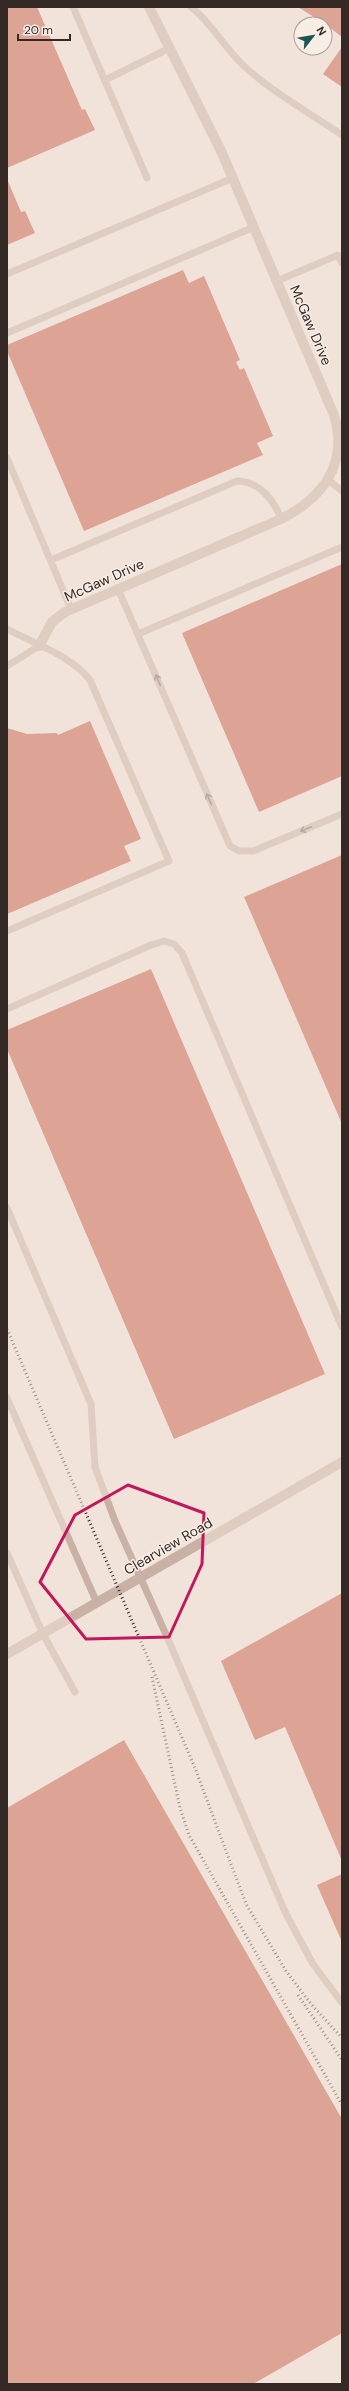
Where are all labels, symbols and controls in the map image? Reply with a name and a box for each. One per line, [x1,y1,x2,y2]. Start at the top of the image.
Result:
scale bar [18,16,70,42]
north arrow [293,16,333,56]
text: 20 m [24,22,53,38]
text: N [314,24,330,38]
street label: McGaw Drive [286,282,336,368]
street label: McGaw Drive [61,554,147,606]
one-way arrow [154,674,161,686]
one-way arrow [205,794,212,806]
one-way arrow [301,826,313,833]
street label: Clearview Road [120,1513,216,1579]

